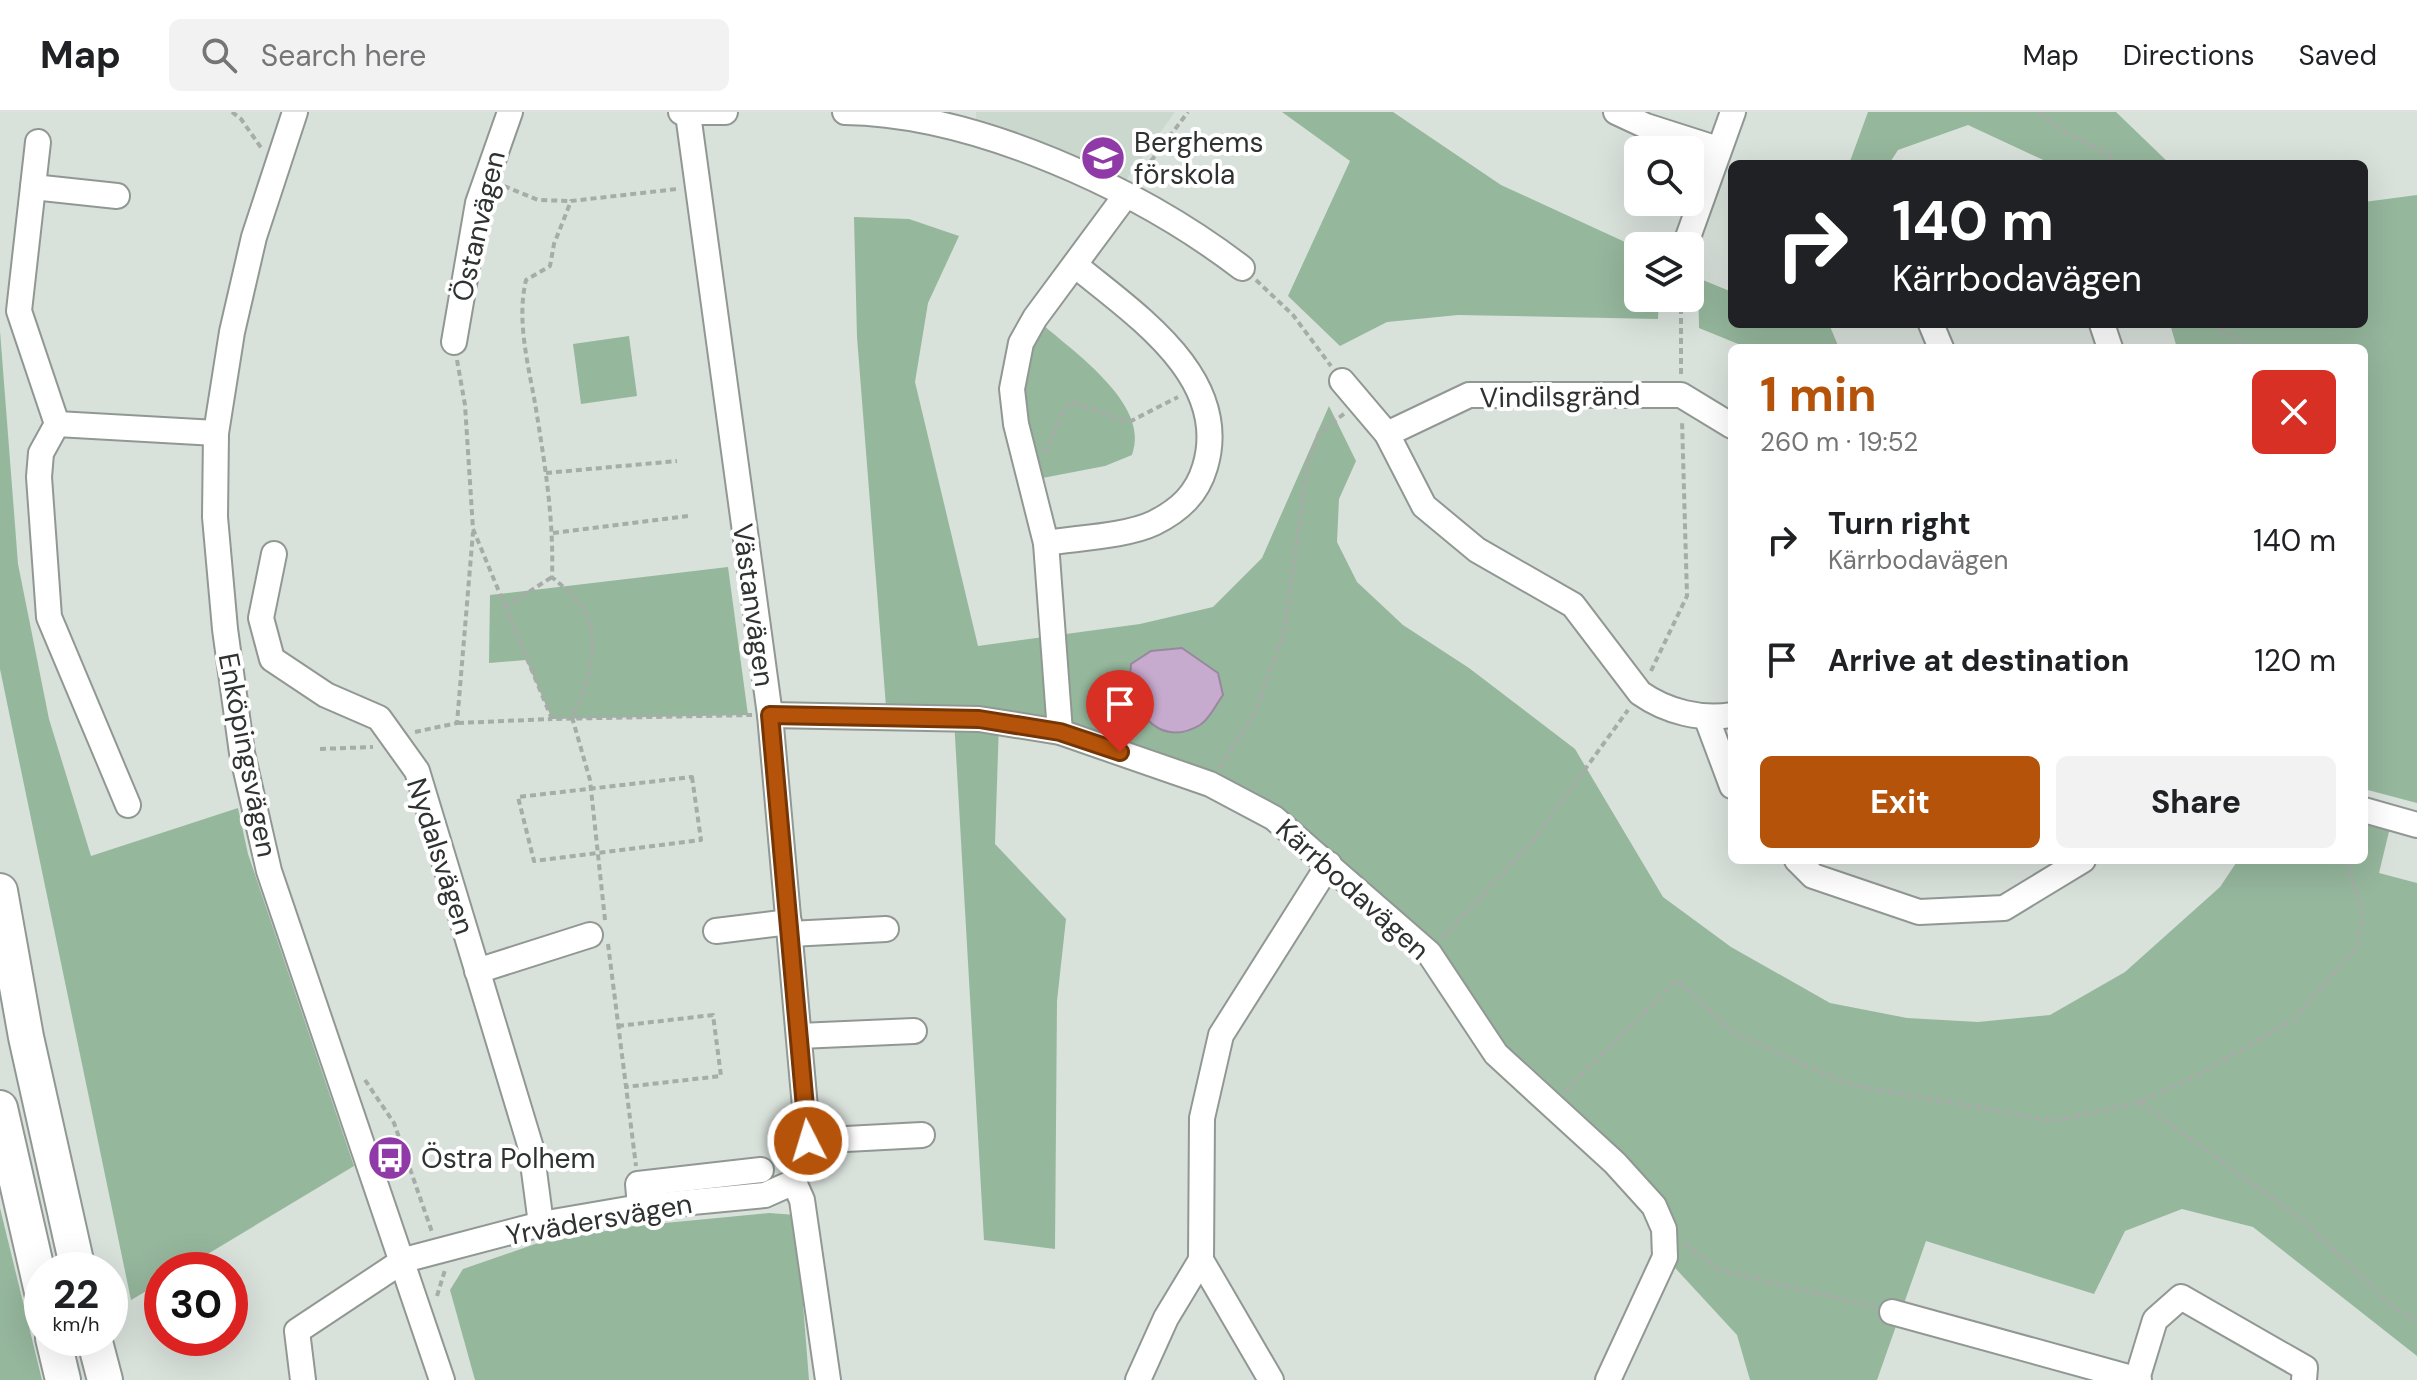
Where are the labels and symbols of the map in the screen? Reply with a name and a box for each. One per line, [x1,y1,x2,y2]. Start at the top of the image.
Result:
place label: Berghems förskola [1134,124,1263,193]
school or university icon: Berghems förskola [1079,134,1127,182]
street label: Östanvägen [443,147,514,305]
street label: Vindilsgränd [1479,377,1641,416]
street label: Västanvägen [724,521,783,689]
street label: Enköpingsvägen [210,650,285,860]
pin [1086,670,1154,752]
street label: Nydalsvägen [398,773,483,939]
street label: Kärrbodavägen [1268,811,1437,968]
position arrow [766,1099,850,1183]
bus stop icon: Östra Polhem [366,1134,414,1182]
place label: Östra Polhem [421,1140,595,1177]
street label: Yrvädersvägen [503,1185,695,1254]
speed limit sign: 30 [144,1252,248,1356]

